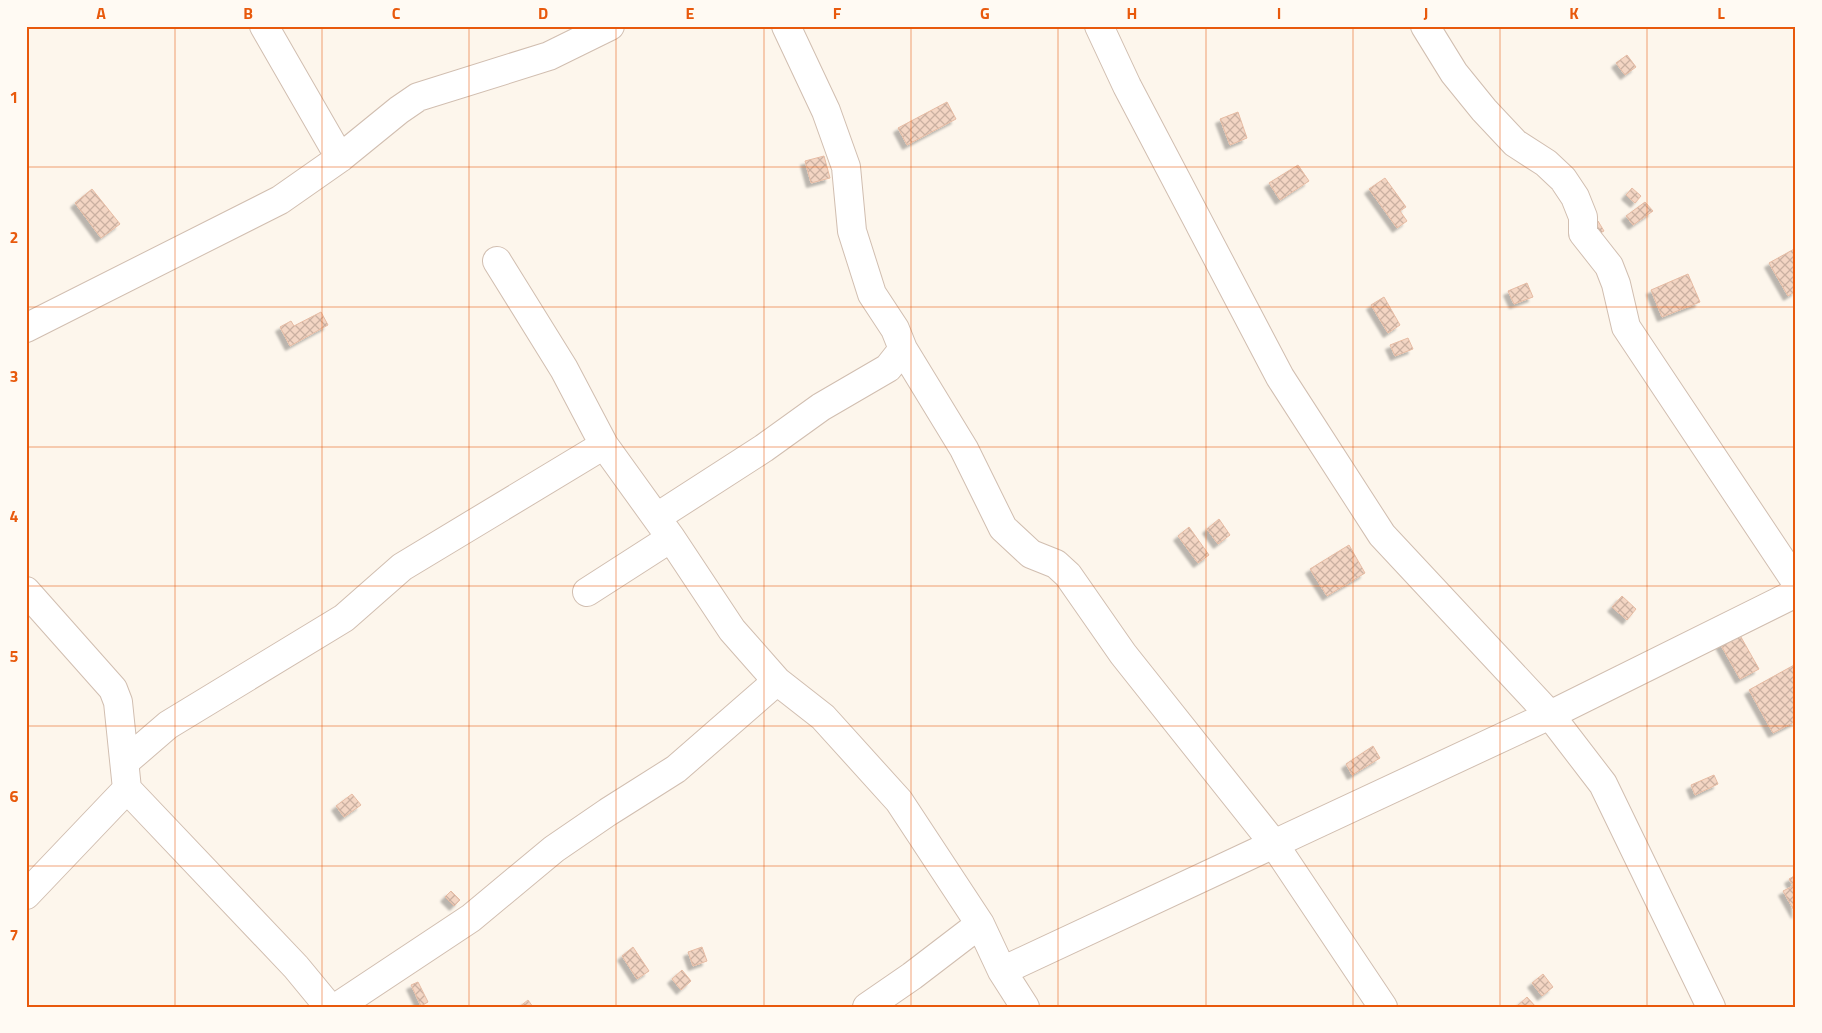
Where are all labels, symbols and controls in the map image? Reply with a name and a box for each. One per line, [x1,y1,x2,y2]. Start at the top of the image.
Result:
text: A [96,1,106,25]
text: B [243,1,253,25]
text: C [392,1,401,25]
text: D [538,1,548,25]
text: E [686,1,695,25]
text: F [833,1,842,25]
text: G [980,1,990,25]
text: H [1127,1,1137,25]
text: I [1277,1,1281,25]
text: J [1424,1,1428,25]
text: K [1569,1,1579,25]
text: L [1717,1,1725,25]
text: 1 [10,85,18,109]
text: 2 [10,225,18,249]
text: 3 [10,364,18,388]
text: 4 [10,504,19,528]
text: 5 [10,644,19,668]
text: 6 [10,784,19,808]
text: 7 [10,923,18,947]

